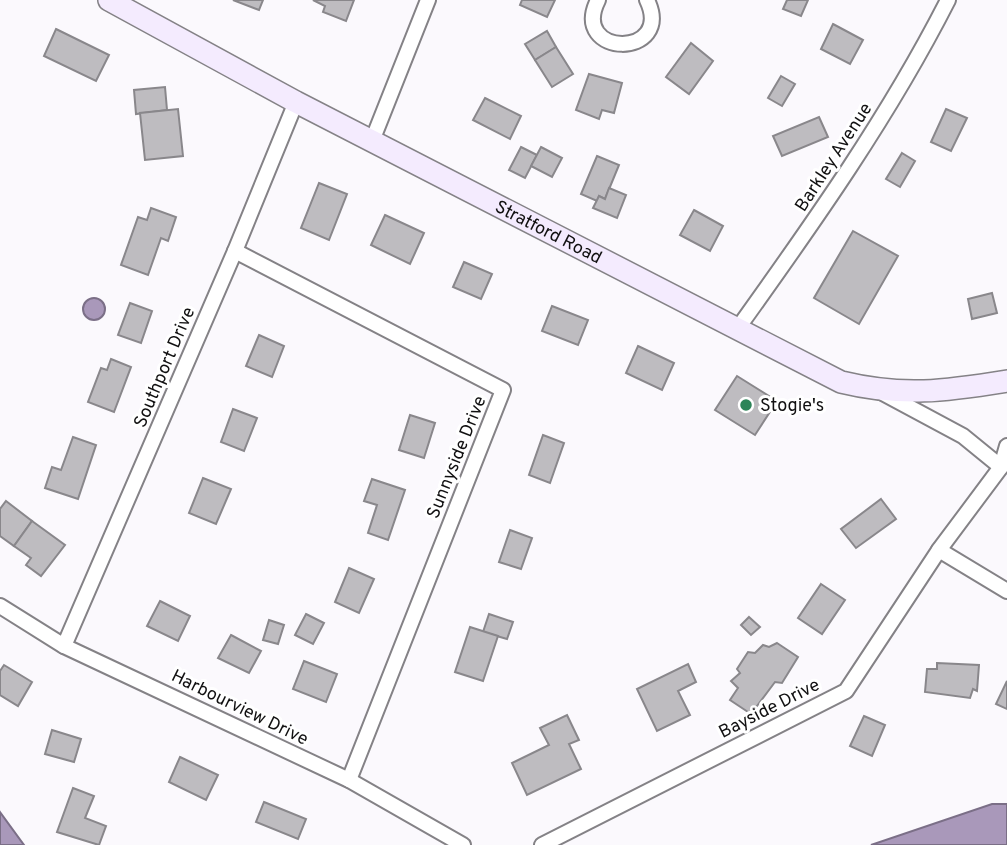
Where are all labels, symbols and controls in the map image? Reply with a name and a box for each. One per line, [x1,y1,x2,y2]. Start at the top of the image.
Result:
street label: Barkley Avenue [790,99,878,217]
street label: Stratford Road [490,196,605,270]
street label: Southport Drive [130,304,201,431]
street label: Sunnyside Drive [422,393,492,522]
place label: Stogie's [760,395,824,418]
marker: Stogie's [738,397,754,413]
street label: Harbourview Drive [167,665,312,751]
street label: Bayside Drive [715,674,824,745]

